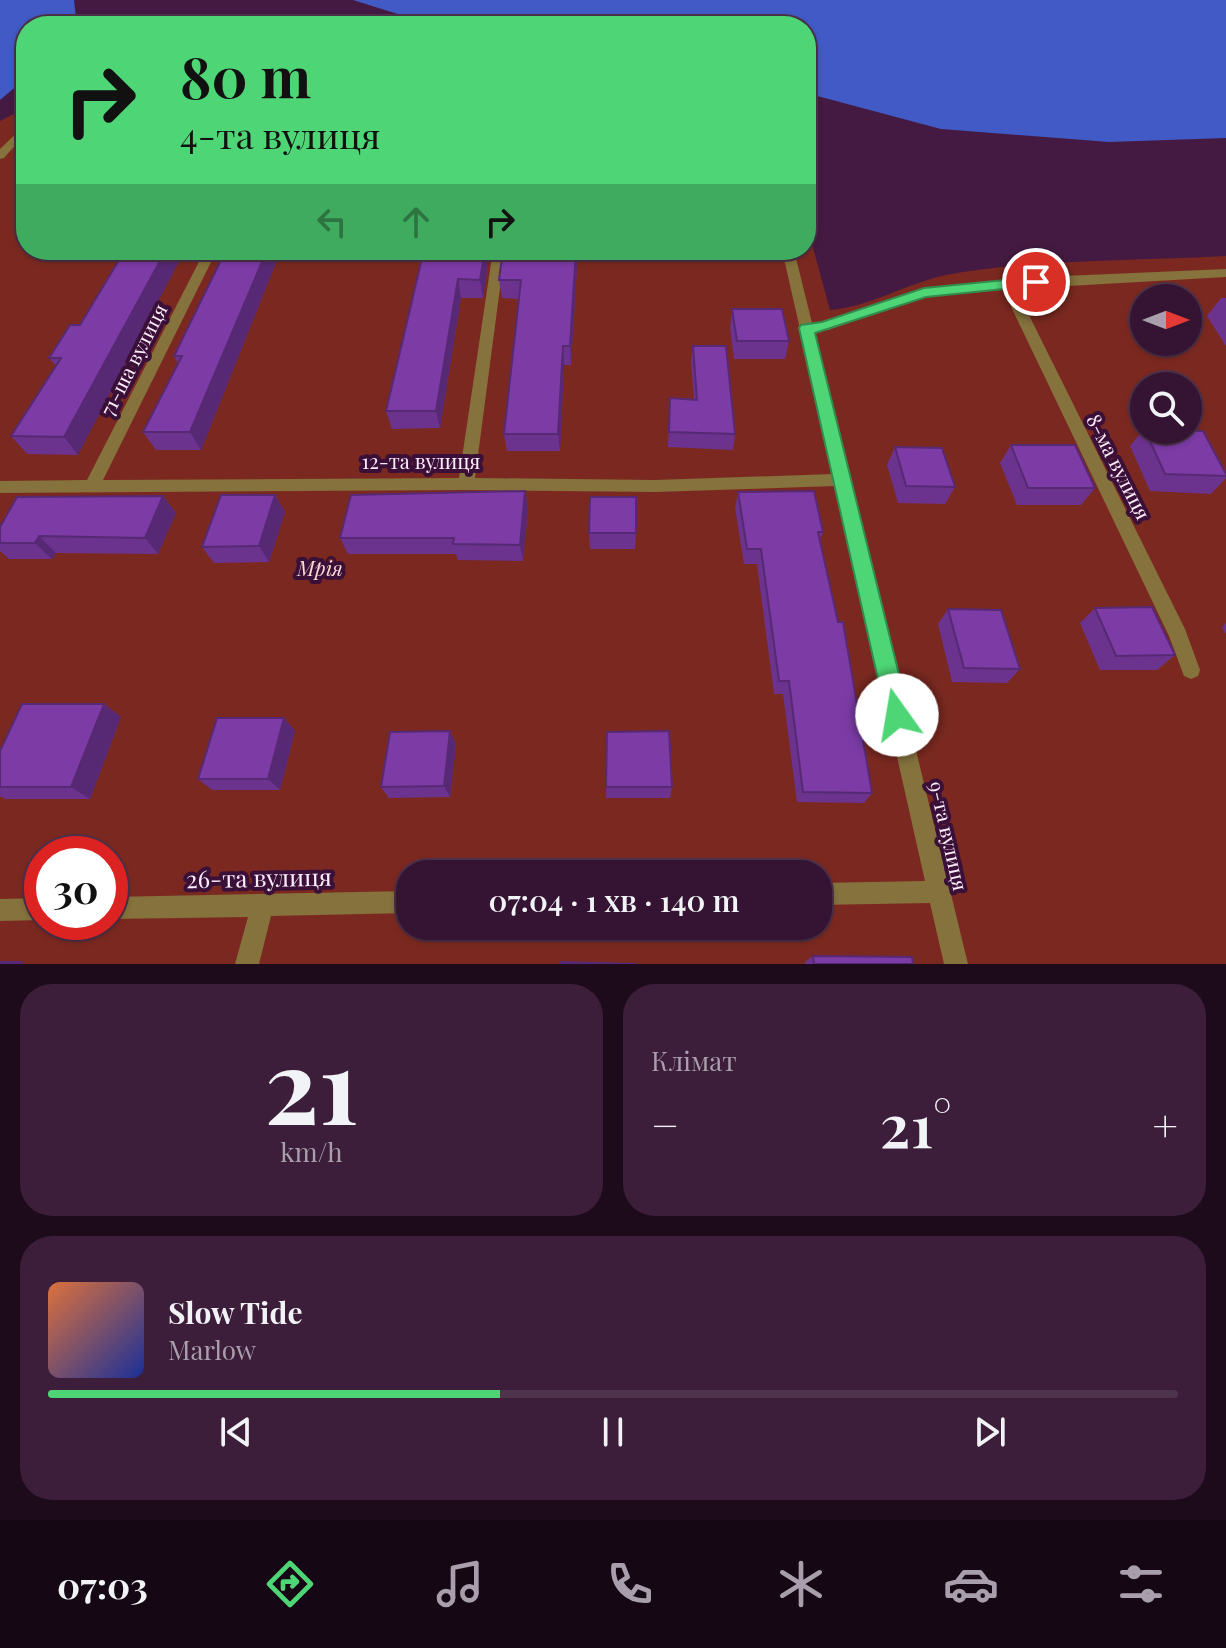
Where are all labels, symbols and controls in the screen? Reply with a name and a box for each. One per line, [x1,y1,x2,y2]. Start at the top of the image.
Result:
text: 80 m [180,38,311,113]
icon: right [48,48,152,152]
text: 4-та вулиця [180,110,380,158]
icon: left [310,200,354,244]
icon: ahead [394,200,438,244]
icon: right [478,200,522,244]
pin [1002,248,1070,316]
icon: arrive [1014,260,1058,304]
north arrow [1130,284,1202,356]
map controls [1130,284,1202,444]
street label: 71-ша вулиця [93,298,173,420]
button: search [1130,372,1202,444]
street label: 8-ма вулиця [1081,409,1158,524]
street label: 12-та вулиця [362,447,480,474]
park label: Мрія [296,554,343,581]
position arrow [855,673,939,757]
street label: 9-та вулиця [924,778,975,893]
speed limit sign: 30 [24,836,128,940]
street label: 26-та вулиця [186,860,332,894]
text: 07:04 · 1 хв · 140 m [489,880,739,920]
text: 21 [264,1012,359,1151]
text: Клімат [651,1043,737,1078]
text: 21° [880,1083,952,1163]
text: − [651,1094,679,1153]
text: + [1152,1094,1178,1153]
text: km/h [280,1134,343,1169]
text: Slow Tide [168,1292,303,1332]
text: Marlow [168,1332,256,1367]
icon: previous [214,1410,258,1454]
icon: pause [591,1410,635,1454]
icon: next [968,1410,1012,1454]
icon: directions [262,1556,318,1612]
icon: music [432,1556,488,1612]
icon: phone [602,1556,658,1612]
icon: climate [773,1556,829,1612]
icon: car [943,1556,999,1612]
icon: filters [1113,1556,1169,1612]
text: 07:03 [57,1560,148,1608]

